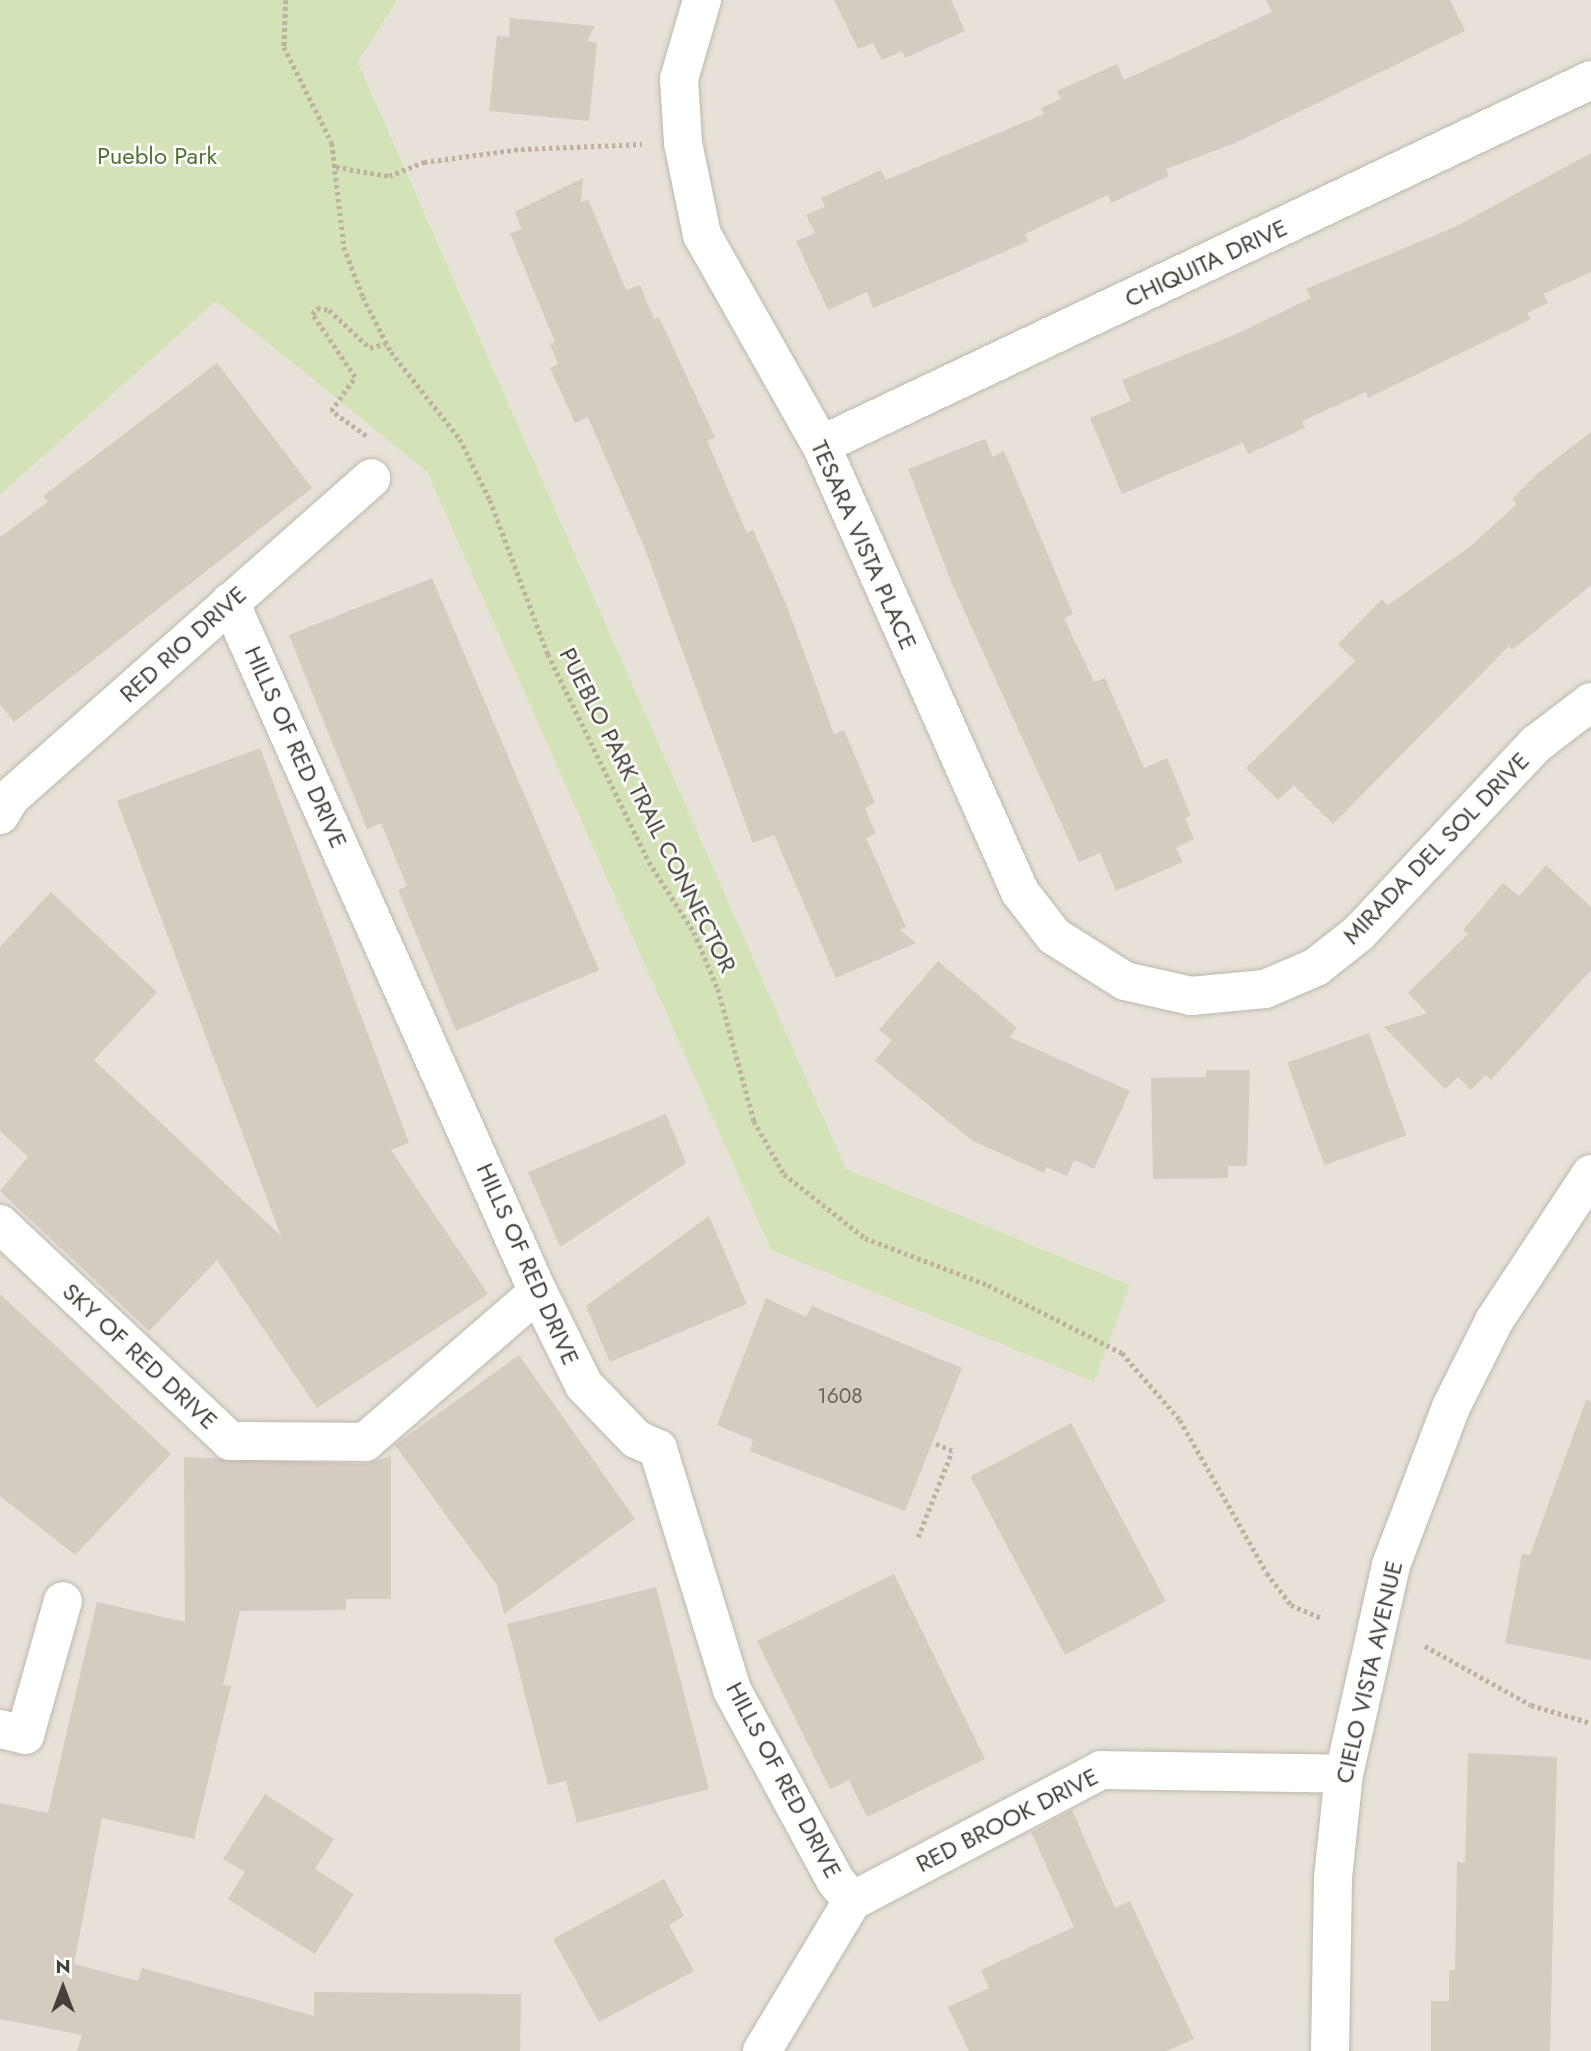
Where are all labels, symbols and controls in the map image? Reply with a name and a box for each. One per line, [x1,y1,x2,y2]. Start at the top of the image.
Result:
park label: Pueblo Park [97,142,217,170]
street label: CHIQUITA DRIVE [1120,213,1292,313]
street label: TESARA VISTA PLACE [805,436,923,654]
street label: RED RIO DRIVE [114,580,252,708]
street label: HILLS OF RED DRIVE [239,642,353,852]
street label: PUEBLO PARK TRAIL CONNECTOR [553,643,743,977]
street label: MIRADA DEL SOL DRIVE [1337,746,1535,950]
street label: HILLS OF RED DRIVE [471,1159,585,1369]
street label: SKY OF RED DRIVE [57,1277,223,1435]
house number: 1608 [817,1383,863,1409]
street label: CIELO VISTA AVENUE [1329,1558,1409,1786]
street label: HILLS OF RED DRIVE [720,1677,848,1883]
street label: RED BROOK DRIVE [911,1762,1103,1878]
north arrow [28,1953,98,2023]
text: N [55,1953,71,1980]

